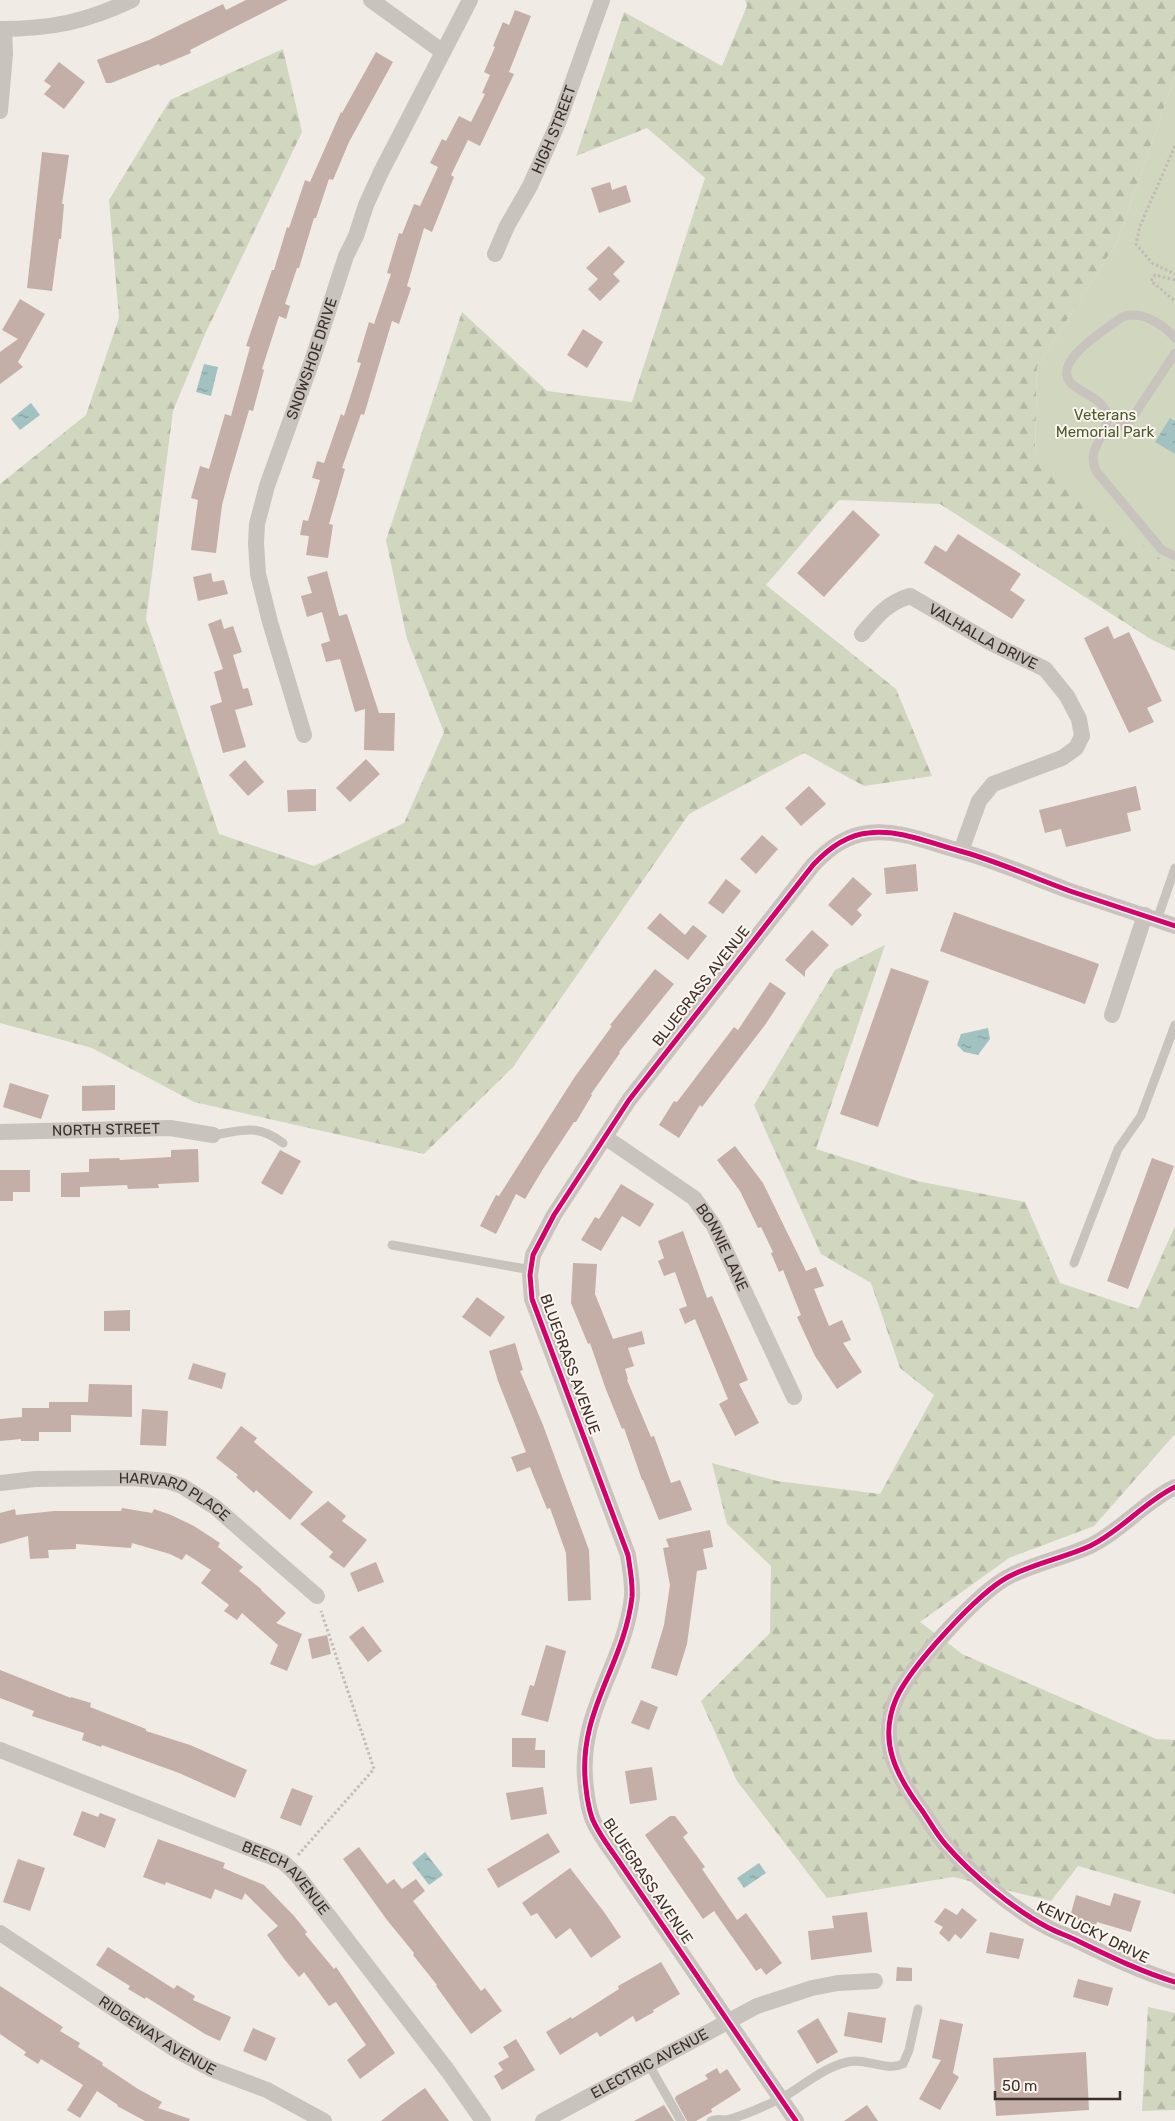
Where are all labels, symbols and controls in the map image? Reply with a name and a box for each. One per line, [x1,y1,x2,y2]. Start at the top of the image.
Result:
street label: HIGH STREET [528,82,580,177]
street label: SNOWSHOE DRIVE [283,295,341,422]
park label: Veterans Memorial Park [1056,406,1154,441]
street label: VALHALLA DRIVE [925,600,1041,673]
street label: BLUEGRASS AVENUE [648,922,754,1050]
street label: NORTH STREET [52,1119,160,1140]
street label: BONNIE LANE [692,1200,752,1294]
street label: BLUEGRASS AVENUE [536,1291,604,1437]
street label: HARVARD PLACE [118,1469,234,1525]
street label: BLUEGRASS AVENUE [599,1815,697,1947]
street label: BEECH AVENUE [239,1837,333,1918]
street label: KENTUCKY DRIVE [1034,1897,1152,1967]
street label: RIDGEWAY AVENUE [95,1992,219,2079]
street label: ELECTRIC AVENUE [588,2025,711,2103]
scale bar [995,2068,1120,2100]
text: 50 m [1002,2077,1037,2095]

